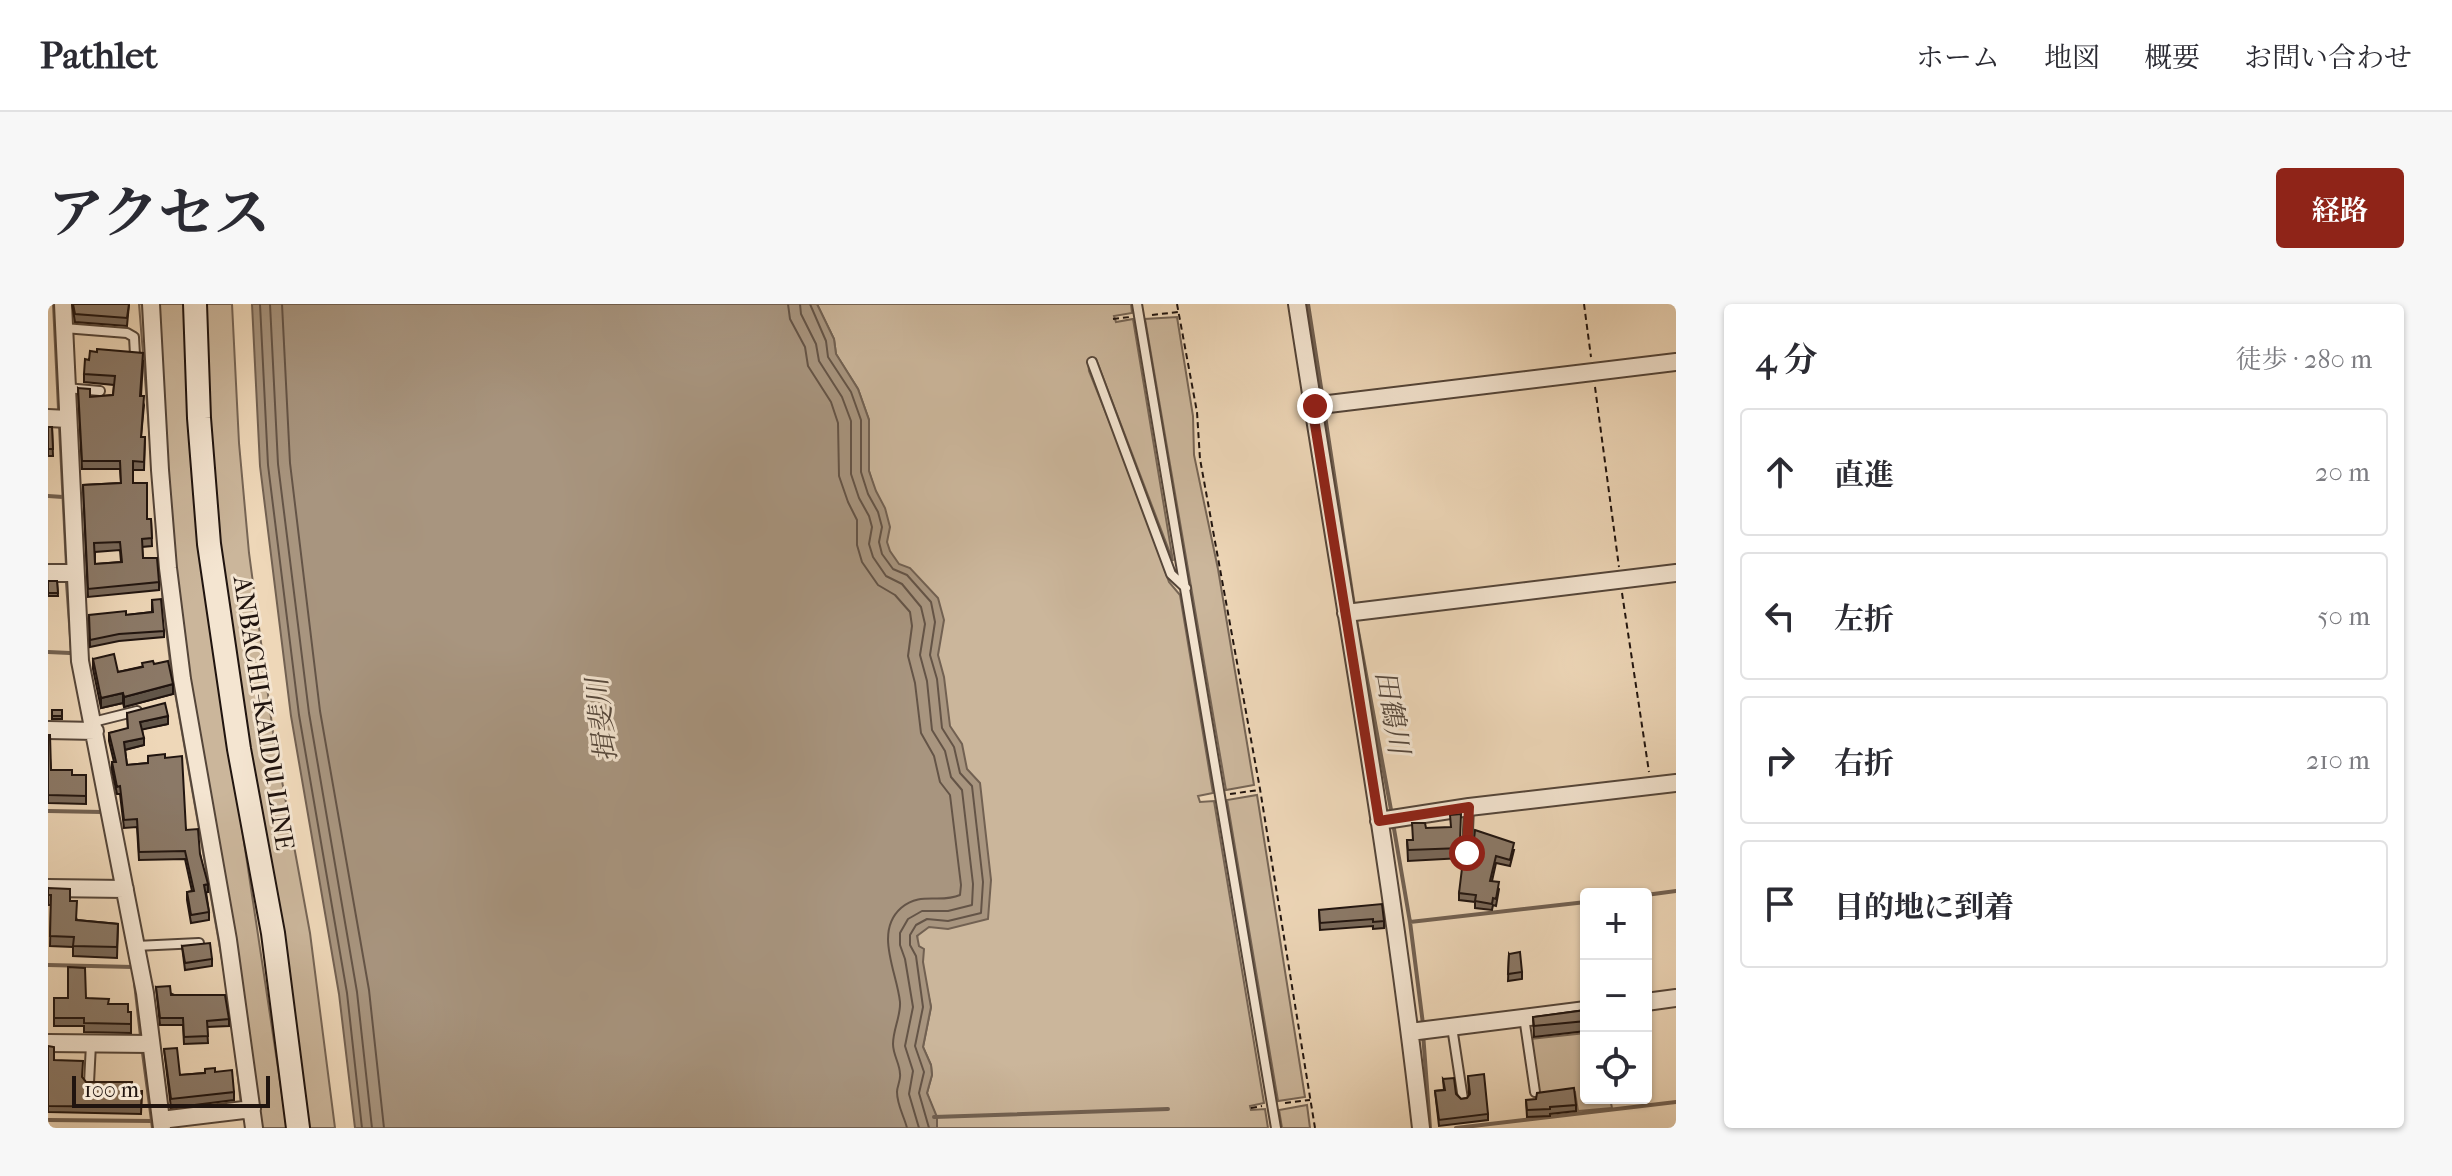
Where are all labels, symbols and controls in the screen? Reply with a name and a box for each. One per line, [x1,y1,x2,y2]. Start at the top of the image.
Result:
text: Pathlet [40,33,158,78]
text: ホーム [1916,41,2000,74]
text: 地図 [2044,41,2100,74]
text: 概要 [2144,41,2200,74]
text: お問い合わせ [2244,41,2412,74]
button: 経路 [2276,168,2404,248]
text: アクセス [48,181,270,246]
text: 4 分 [1756,340,1817,380]
text: 徒歩 · 280 m [2236,344,2372,375]
route end [1297,388,1333,424]
icon: ahead [1758,450,1802,494]
text: 20 m [2315,457,2370,488]
text: 直進 [1834,458,1894,493]
street label: ANBACHI-KAIDU LINE [226,573,301,853]
icon: left [1758,594,1802,638]
text: 50 m [2317,601,2370,632]
text: 左折 [1834,602,1894,637]
water label: 田鶴川 [1369,668,1417,759]
water label: 揖斐川 [580,673,623,764]
icon: right [1758,738,1802,782]
text: 210 m [2306,745,2370,776]
text: 右折 [1834,746,1894,781]
route start [1449,835,1485,871]
icon: arrive [1758,882,1802,926]
map controls [1580,888,1652,1104]
button: + [1580,888,1652,960]
text: 目的地に到着 [1834,890,2014,925]
button: − [1580,960,1652,1032]
button: locate [1580,1032,1652,1104]
scale bar [72,1072,270,1108]
text: 100 m [84,1077,139,1103]

